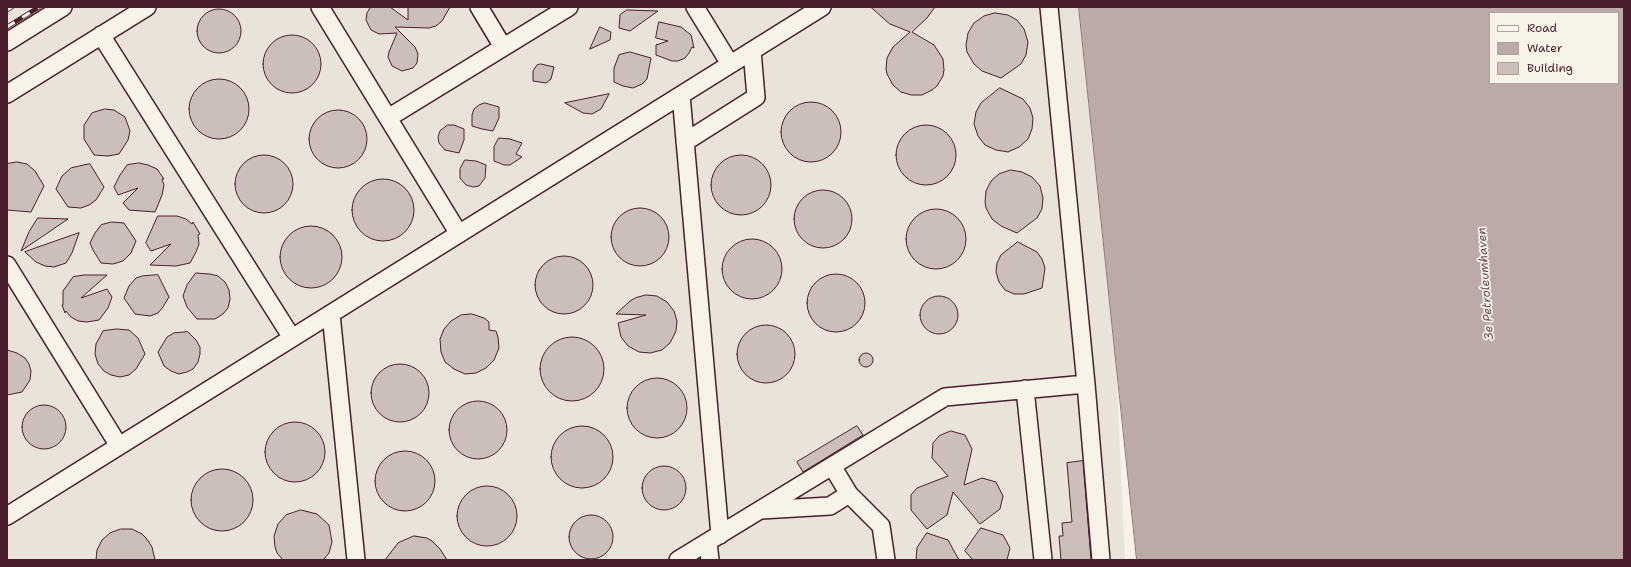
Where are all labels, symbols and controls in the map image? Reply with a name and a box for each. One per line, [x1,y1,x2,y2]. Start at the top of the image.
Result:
legend [1489,12,1619,84]
text: Road [1527,20,1557,36]
text: Water [1527,40,1562,56]
text: Building [1527,60,1573,76]
water label: 3e Petroleumhaven [1475,227,1497,341]

